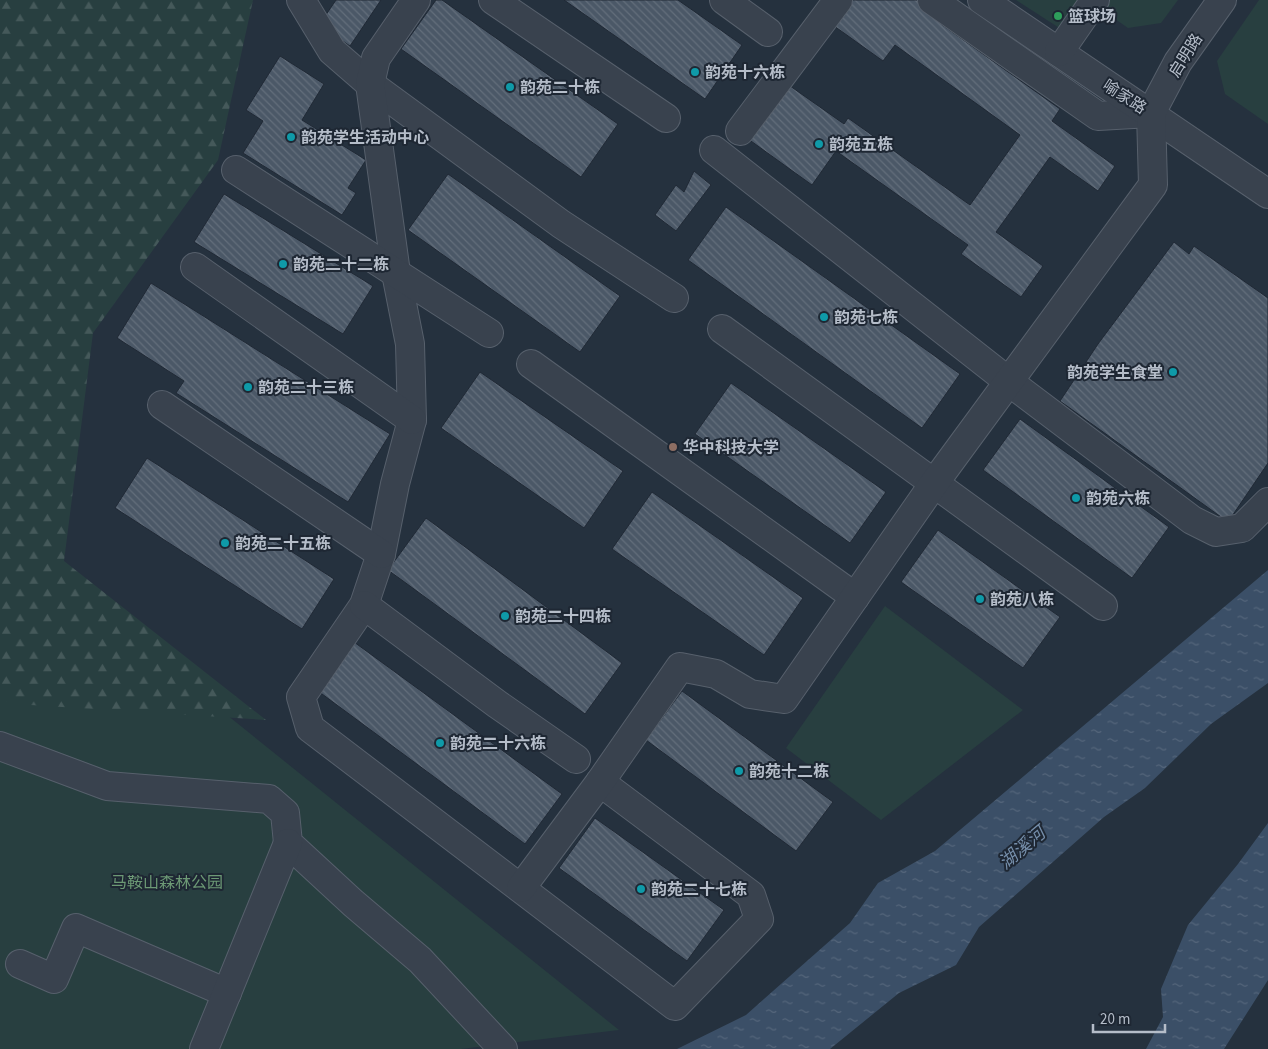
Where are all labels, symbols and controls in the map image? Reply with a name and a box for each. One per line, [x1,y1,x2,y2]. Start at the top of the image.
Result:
place label: 篮球场 [1068,6,1116,28]
marker: 篮球场 [1052,10,1064,22]
street label: 启明路 [1164,29,1208,82]
place label: 韵苑十六栋 [705,62,785,84]
marker: 韵苑十六栋 [689,66,701,78]
street label: 喻家路 [1098,75,1151,119]
place label: 韵苑二十栋 [520,77,600,99]
marker: 韵苑二十栋 [504,81,516,93]
place label: 韵苑学生活动中心 [301,127,429,149]
marker: 韵苑学生活动中心 [285,131,297,143]
place label: 韵苑五栋 [829,134,893,156]
marker: 韵苑五栋 [813,138,825,150]
place label: 韵苑二十二栋 [293,254,389,276]
marker: 韵苑二十二栋 [277,258,289,270]
place label: 韵苑七栋 [834,307,898,329]
marker: 韵苑七栋 [818,311,830,323]
place label: 韵苑学生食堂 [1067,362,1163,384]
marker: 韵苑学生食堂 [1167,366,1179,378]
place label: 韵苑二十三栋 [258,377,354,399]
marker: 韵苑二十三栋 [242,381,254,393]
place label: 华中科技大学 [683,437,779,459]
marker: 华中科技大学 [667,441,679,453]
place label: 韵苑六栋 [1086,488,1150,510]
marker: 韵苑六栋 [1070,492,1082,504]
place label: 韵苑二十五栋 [235,533,331,555]
marker: 韵苑二十五栋 [219,537,231,549]
place label: 韵苑八栋 [990,589,1054,611]
marker: 韵苑八栋 [974,593,986,605]
place label: 韵苑二十四栋 [515,606,611,628]
marker: 韵苑二十四栋 [499,610,511,622]
place label: 韵苑二十六栋 [450,733,546,755]
marker: 韵苑二十六栋 [434,737,446,749]
place label: 韵苑十二栋 [749,761,829,783]
marker: 韵苑十二栋 [733,765,745,777]
water label: 湖溪河 [994,820,1053,875]
park label: 马鞍山森林公园 [111,872,223,894]
place label: 韵苑二十七栋 [651,879,747,901]
marker: 韵苑二十七栋 [635,883,647,895]
scale bar [1093,1002,1166,1034]
text: 20 m [1100,1009,1130,1030]

